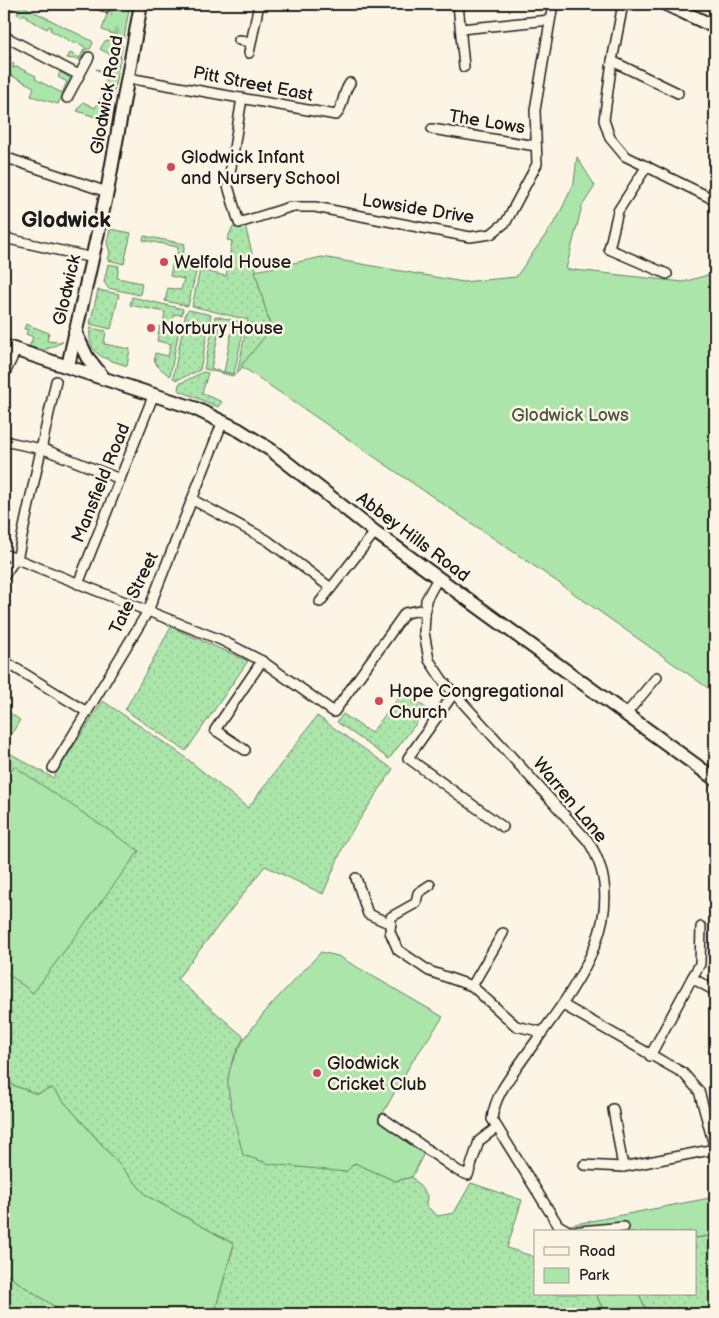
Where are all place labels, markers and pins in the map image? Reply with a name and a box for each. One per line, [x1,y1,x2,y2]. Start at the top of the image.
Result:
place label: Glodwick Infant and Nursery School [181,147,340,189]
marker: Glodwick Infant and Nursery School [165,161,177,173]
place label: Welfold House [174,252,291,273]
marker: Welfold House [158,256,170,268]
place label: Norbury House [161,318,284,339]
marker: Norbury House [145,322,157,334]
place label: Hope Congregational Church [389,681,564,723]
marker: Hope Congregational Church [373,695,385,707]
place label: Glodwick Cricket Club [327,1053,427,1095]
marker: Glodwick Cricket Club [311,1067,323,1079]

